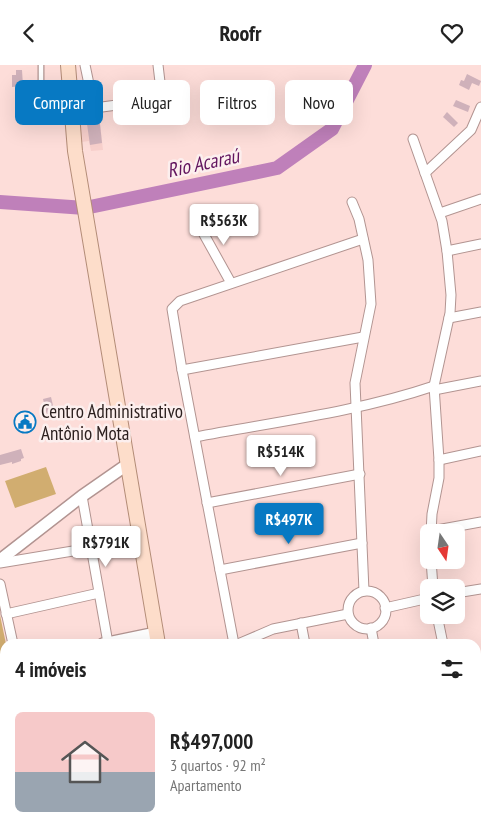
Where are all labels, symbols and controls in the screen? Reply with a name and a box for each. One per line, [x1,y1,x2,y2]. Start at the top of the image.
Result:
icon: back [15,19,43,47]
text: Roofr [220,19,261,47]
icon: heart [438,19,466,47]
chip: Comprar [15,80,103,125]
chip: Alugar [113,80,190,125]
chip: Filtros [200,80,275,125]
chip: Novo [285,80,353,125]
water label: Rio Acaraú [165,142,243,183]
pin: R$563K [183,203,265,246]
text: R$563K [201,210,247,230]
place label: Centro Administrativo Antônio Mota [41,399,183,445]
public building icon: Centro Administrativo Antônio Mota [13,410,37,434]
pin: R$514K [240,435,322,477]
text: R$514K [258,441,304,461]
pin: R$497K [248,503,330,545]
text: R$497K [266,509,312,529]
north arrow [420,524,465,569]
map controls [420,524,465,624]
pin: R$791K [65,525,147,568]
text: R$791K [83,532,129,552]
button: layers [420,579,465,624]
icon: filters [438,655,466,683]
text: 4 imóveis [15,656,86,683]
text: R$497,000 [170,728,253,755]
icon: home [55,732,115,792]
text: 3 quartos · 92 m² [170,755,266,775]
text: Apartamento [170,775,242,795]

